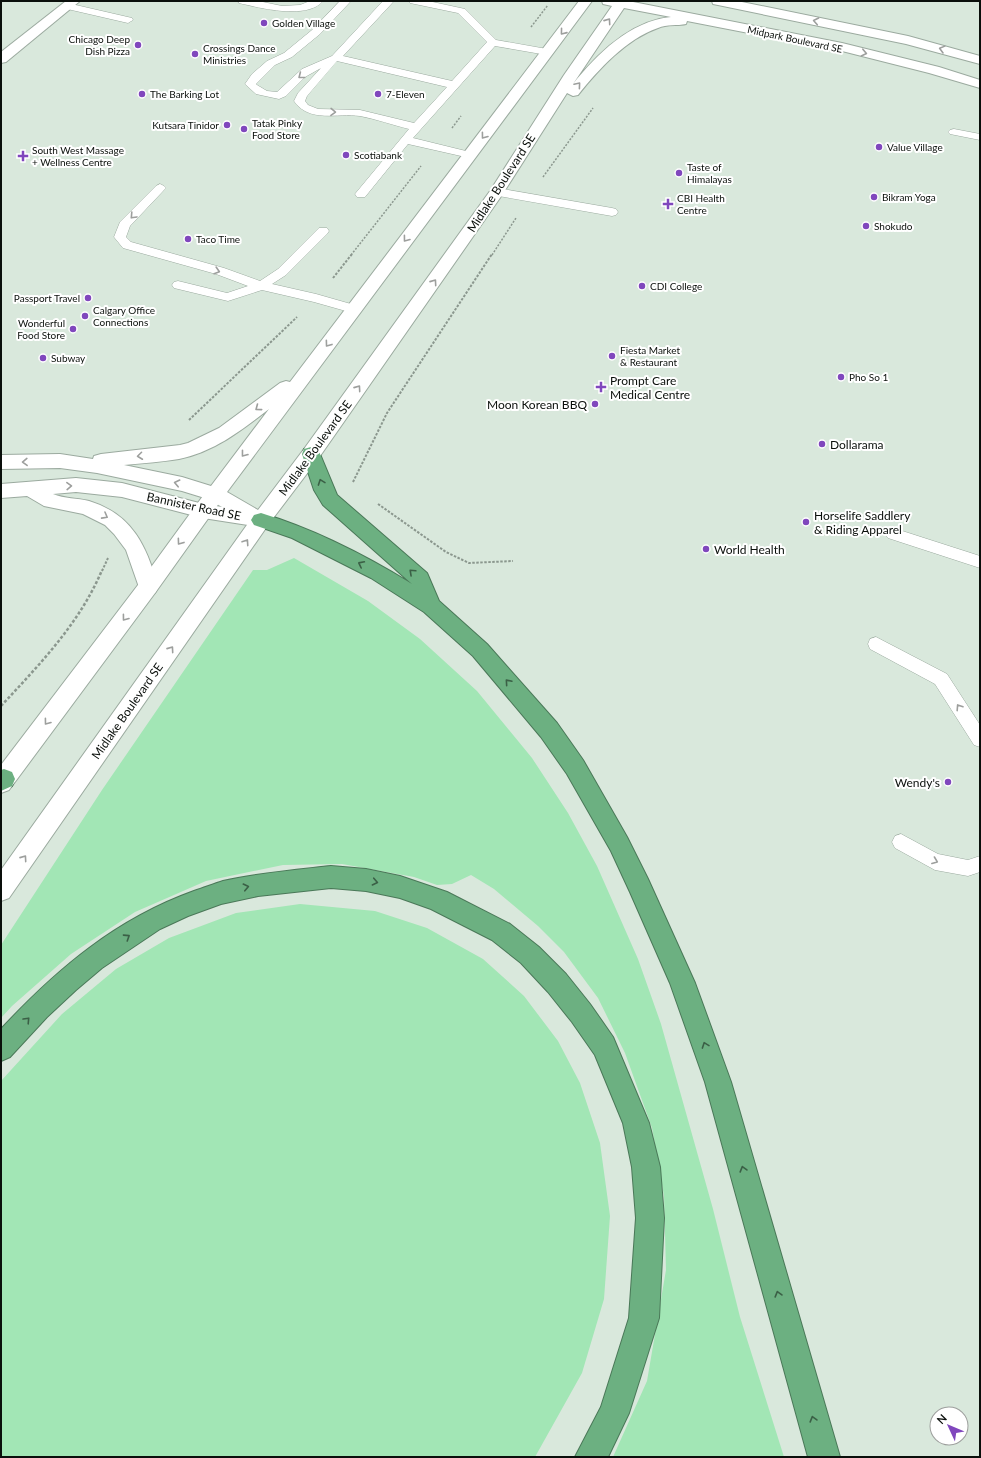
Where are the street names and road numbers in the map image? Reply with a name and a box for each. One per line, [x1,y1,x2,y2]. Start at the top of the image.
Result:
street label: Midpark Boulevard SE [746,23,844,55]
street label: Midlake Boulevard SE [464,131,538,235]
street label: Midlake Boulevard SE [275,397,355,499]
street label: Bannister Road SE [145,489,243,523]
street label: Midlake Boulevard SE [88,660,166,762]

